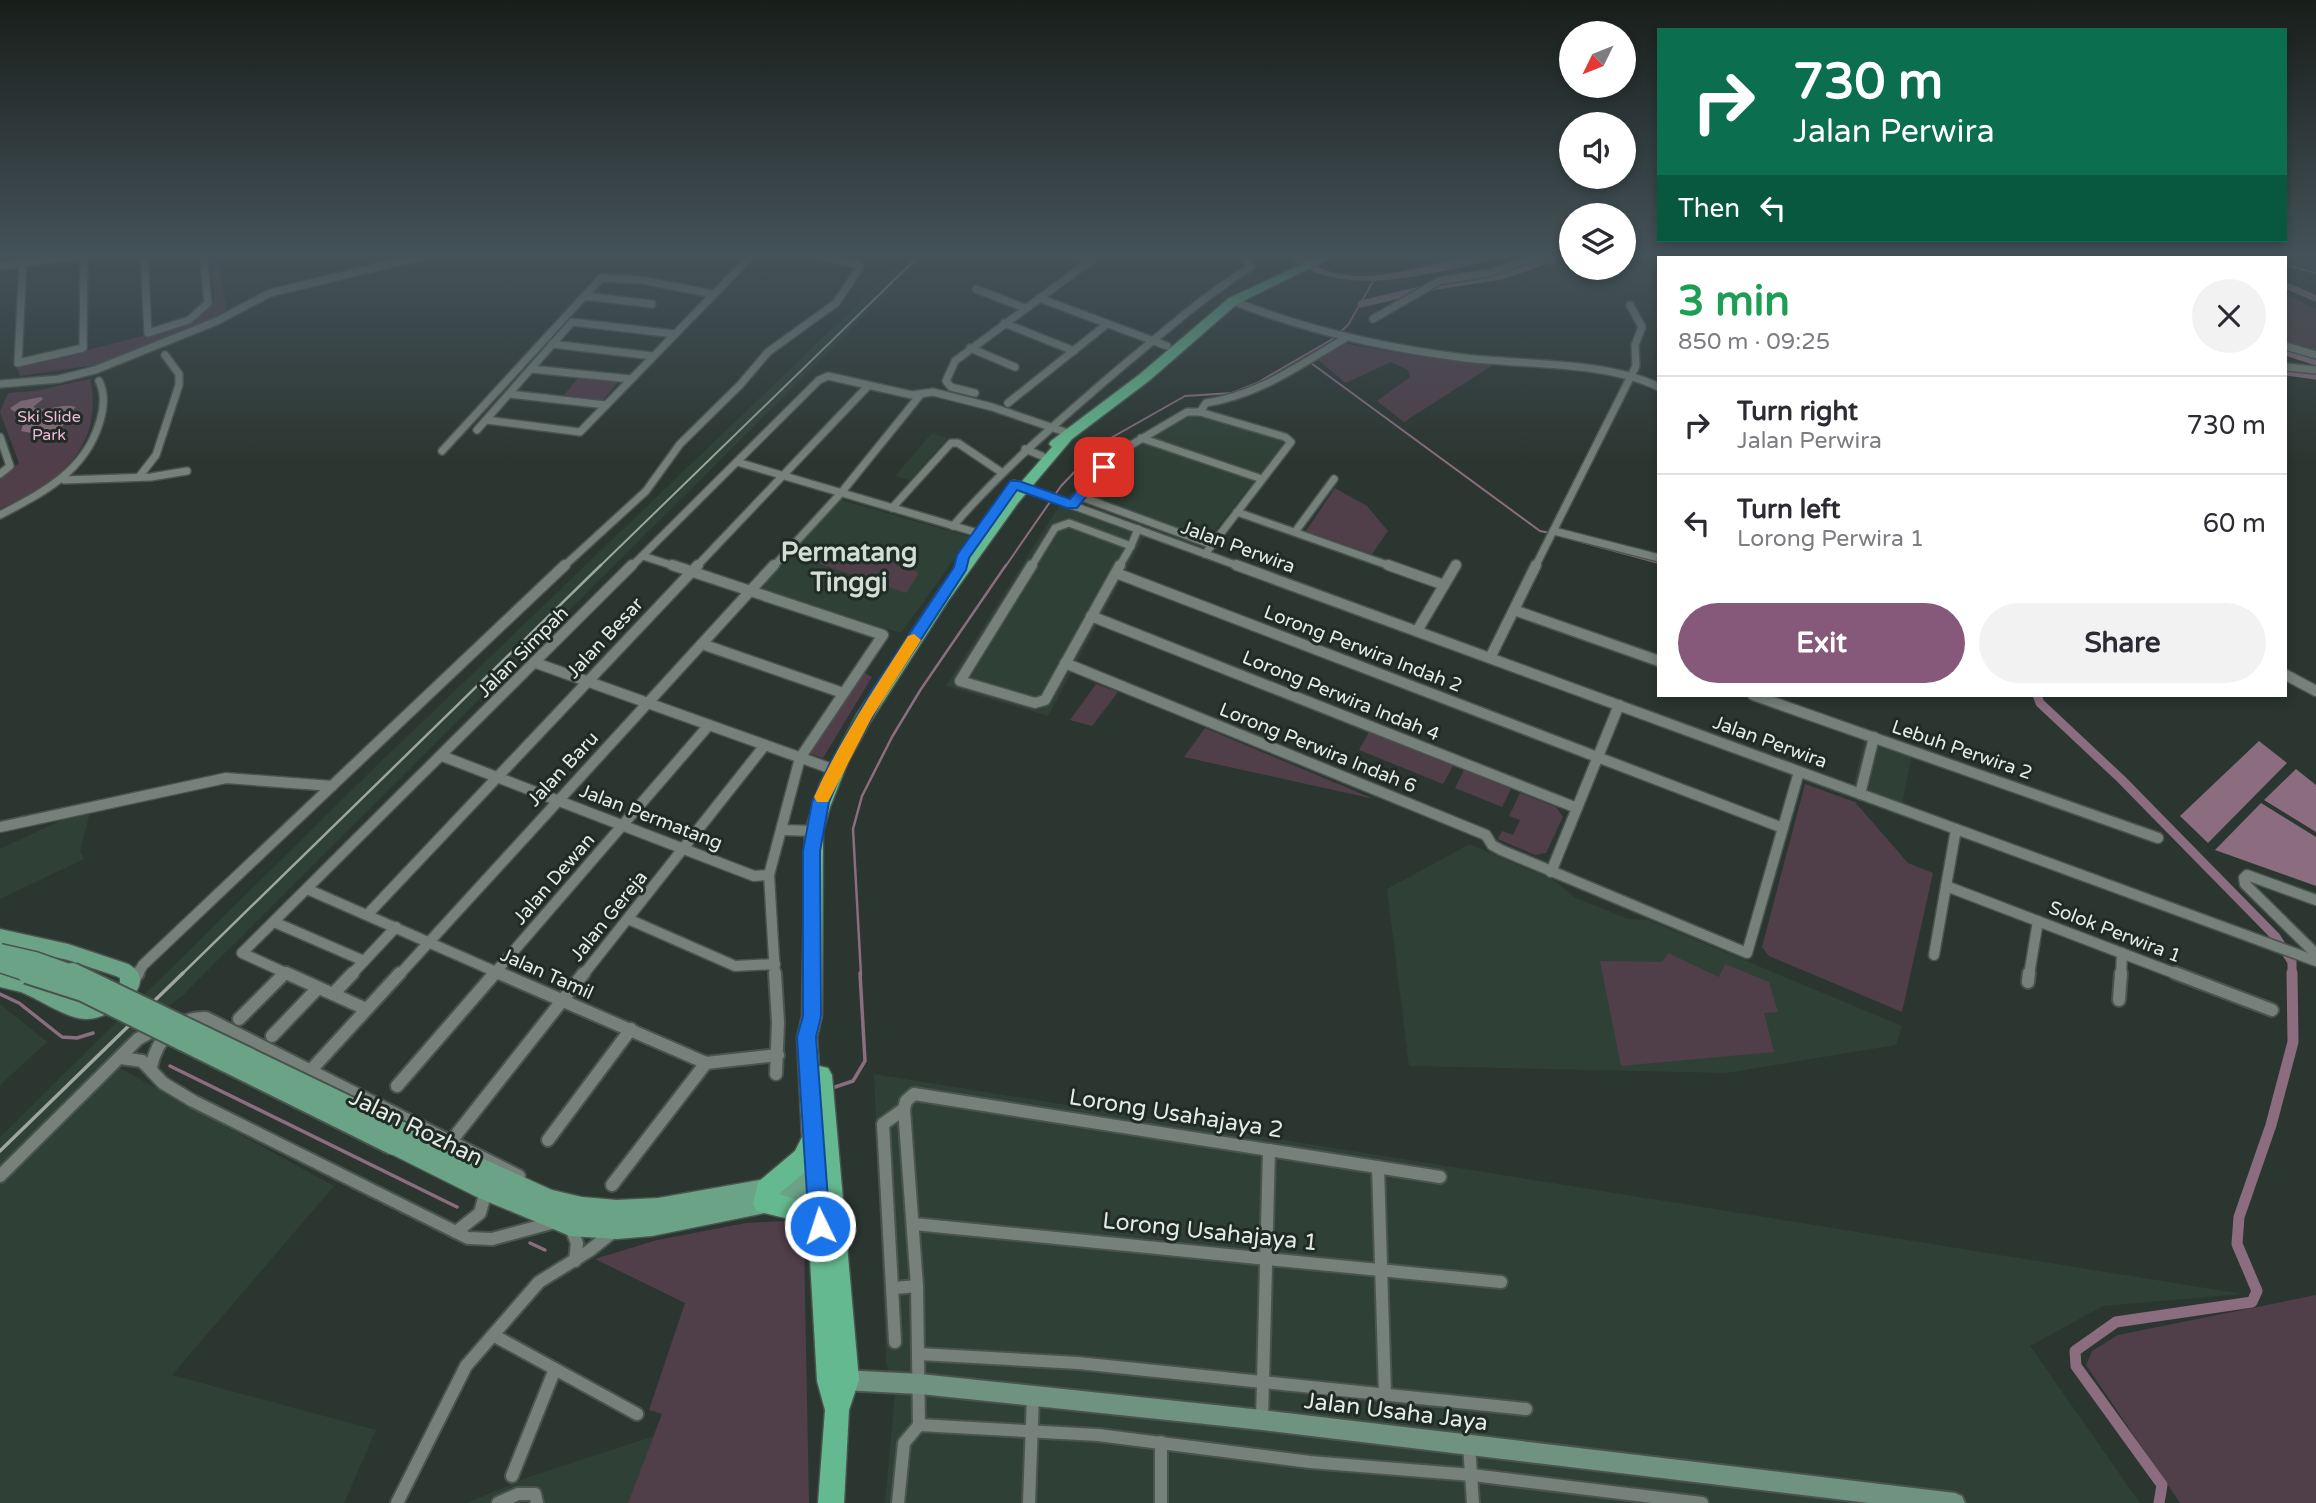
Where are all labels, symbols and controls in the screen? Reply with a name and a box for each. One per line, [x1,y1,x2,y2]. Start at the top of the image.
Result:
north arrow [1559,21,1636,98]
map controls [1559,21,1636,280]
text: 730 m [1793,53,1943,112]
icon: right [1678,56,1769,147]
button: sound [1559,112,1636,189]
text: Jalan Perwira [1793,113,1995,151]
icon: left [1754,189,1792,227]
text: Then [1678,193,1740,224]
button: layers [1559,203,1636,280]
text: 3 min [1678,276,1790,327]
button: close [2192,279,2266,353]
text: 850 m · 09:25 [1678,328,1830,356]
text: Turn right [1737,396,1858,427]
icon: right [1678,406,1716,444]
park label: Ski Slide Park [17,407,81,445]
text: 730 m [2186,410,2266,441]
text: Jalan Perwira [1737,427,1882,455]
pin [1074,437,1134,497]
icon: arrive [1085,448,1123,486]
text: Turn left [1737,494,1840,525]
icon: left [1678,504,1716,542]
text: 60 m [2203,508,2266,539]
street label: Jalan Perwira [1178,516,1298,578]
text: Lorong Perwira 1 [1737,525,1924,553]
district label: Permatang Tinggi [781,537,917,598]
street label: Jalan Besar [562,593,648,683]
street label: Lorong Perwira Indah 2 [1261,601,1465,697]
street label: Jalan Simpah [473,602,573,702]
button: Exit [1678,603,1965,683]
button: Share [1979,603,2266,683]
street label: Lorong Perwira Indah 4 [1239,646,1443,746]
street label: Lorong Perwira Indah 6 [1216,698,1420,798]
street label: Jalan Perwira [1710,711,1830,773]
street label: Lebuh Perwira 2 [1889,716,2035,784]
street label: Jalan Baru [523,727,603,811]
street label: Jalan Permatang [576,780,726,854]
street label: Jalan Dewan [509,829,599,929]
street label: Jalan Gereja [566,866,652,966]
street label: Solok Perwira 1 [2046,897,2184,967]
street label: Jalan Tamil [497,944,597,1004]
street label: Lorong Usahajaya 2 [1067,1083,1285,1145]
street label: Jalan Rozhan [345,1084,487,1172]
position arrow [783,1189,857,1263]
street label: Lorong Usahajaya 1 [1101,1207,1319,1257]
street label: Jalan Usaha Jaya [1303,1387,1489,1437]

